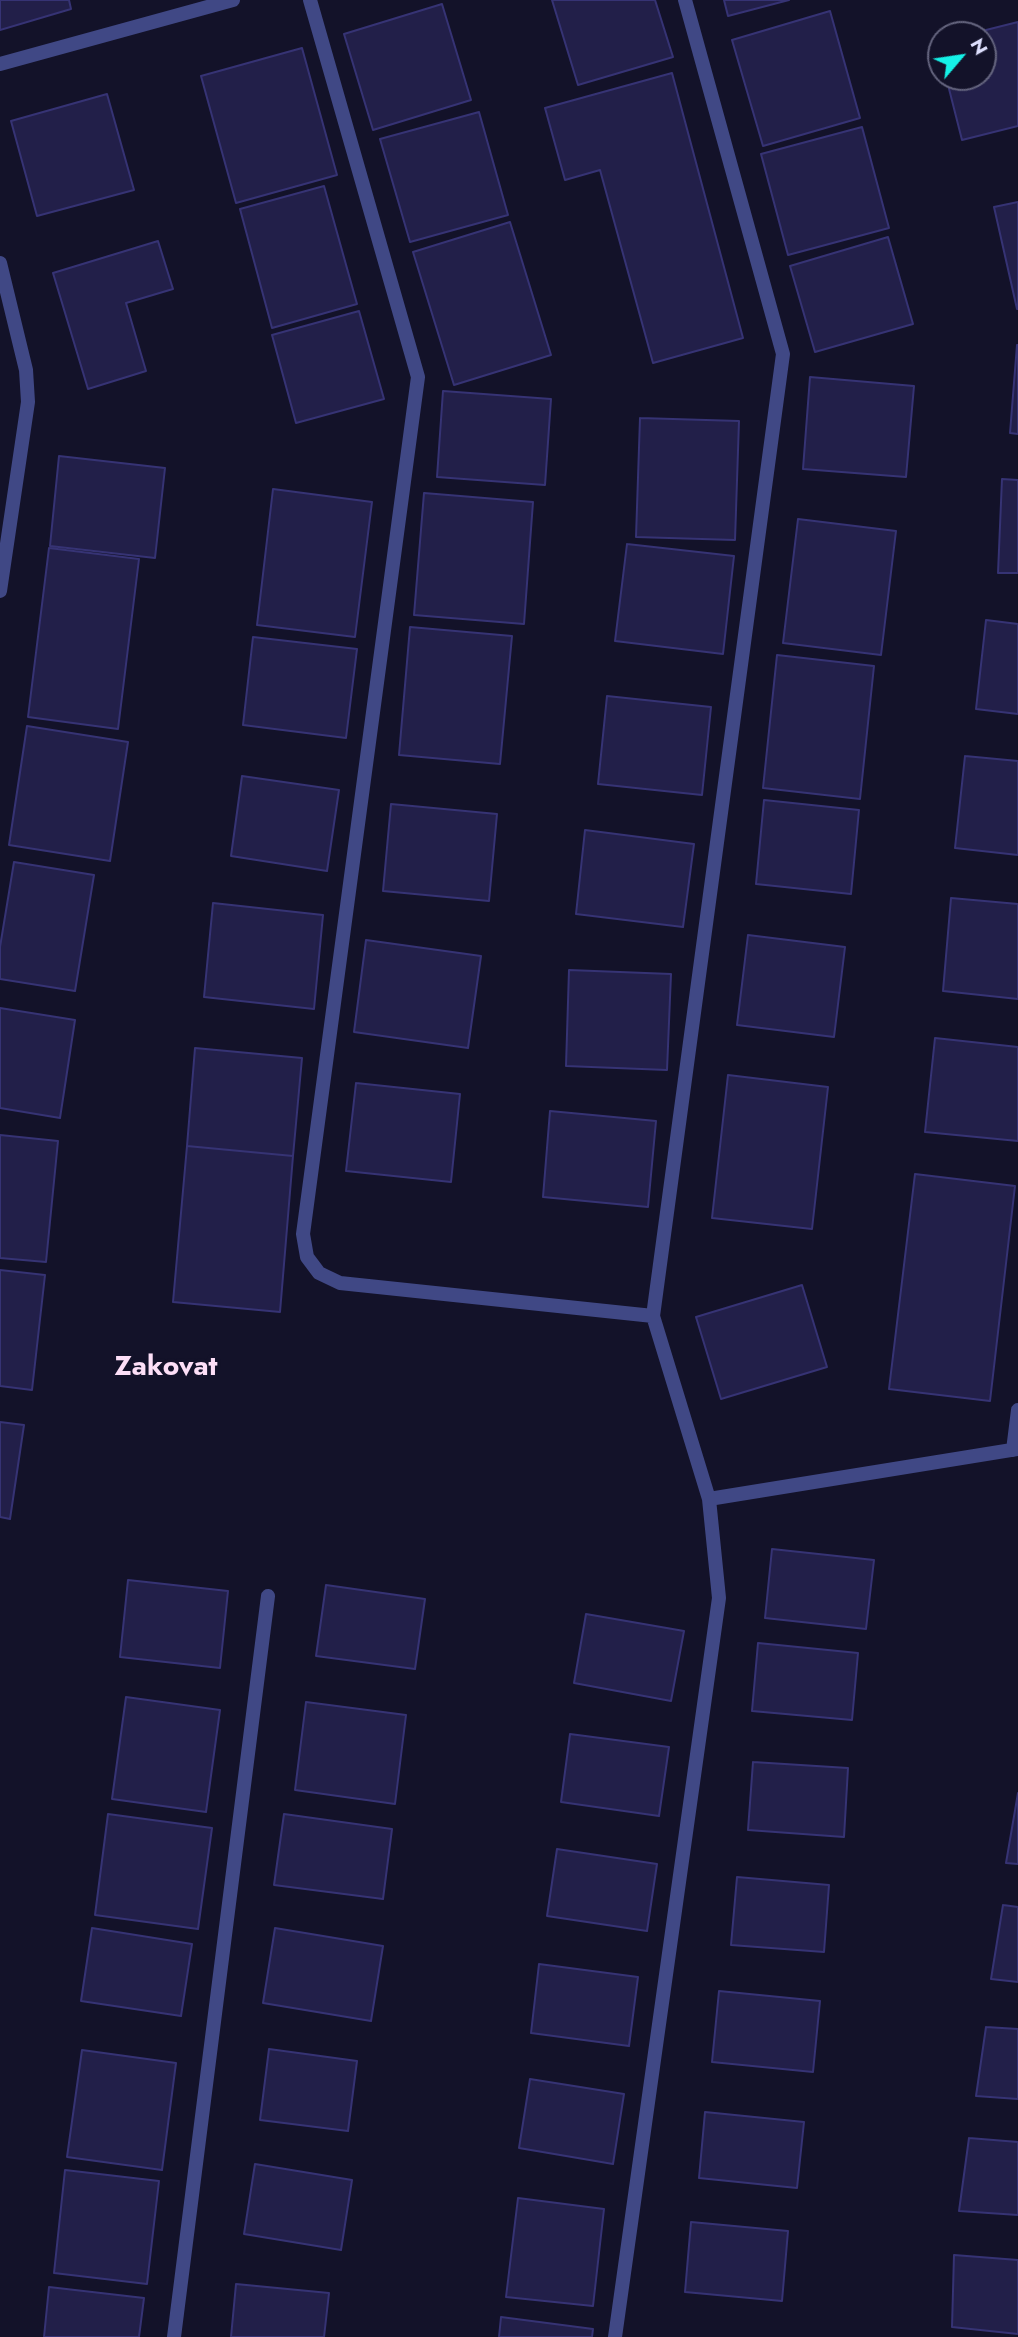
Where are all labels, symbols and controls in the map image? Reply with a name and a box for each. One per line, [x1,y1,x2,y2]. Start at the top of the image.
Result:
north arrow [927,21,997,91]
text: N [964,33,995,60]
district label: Zakovat [114,1351,218,1385]

